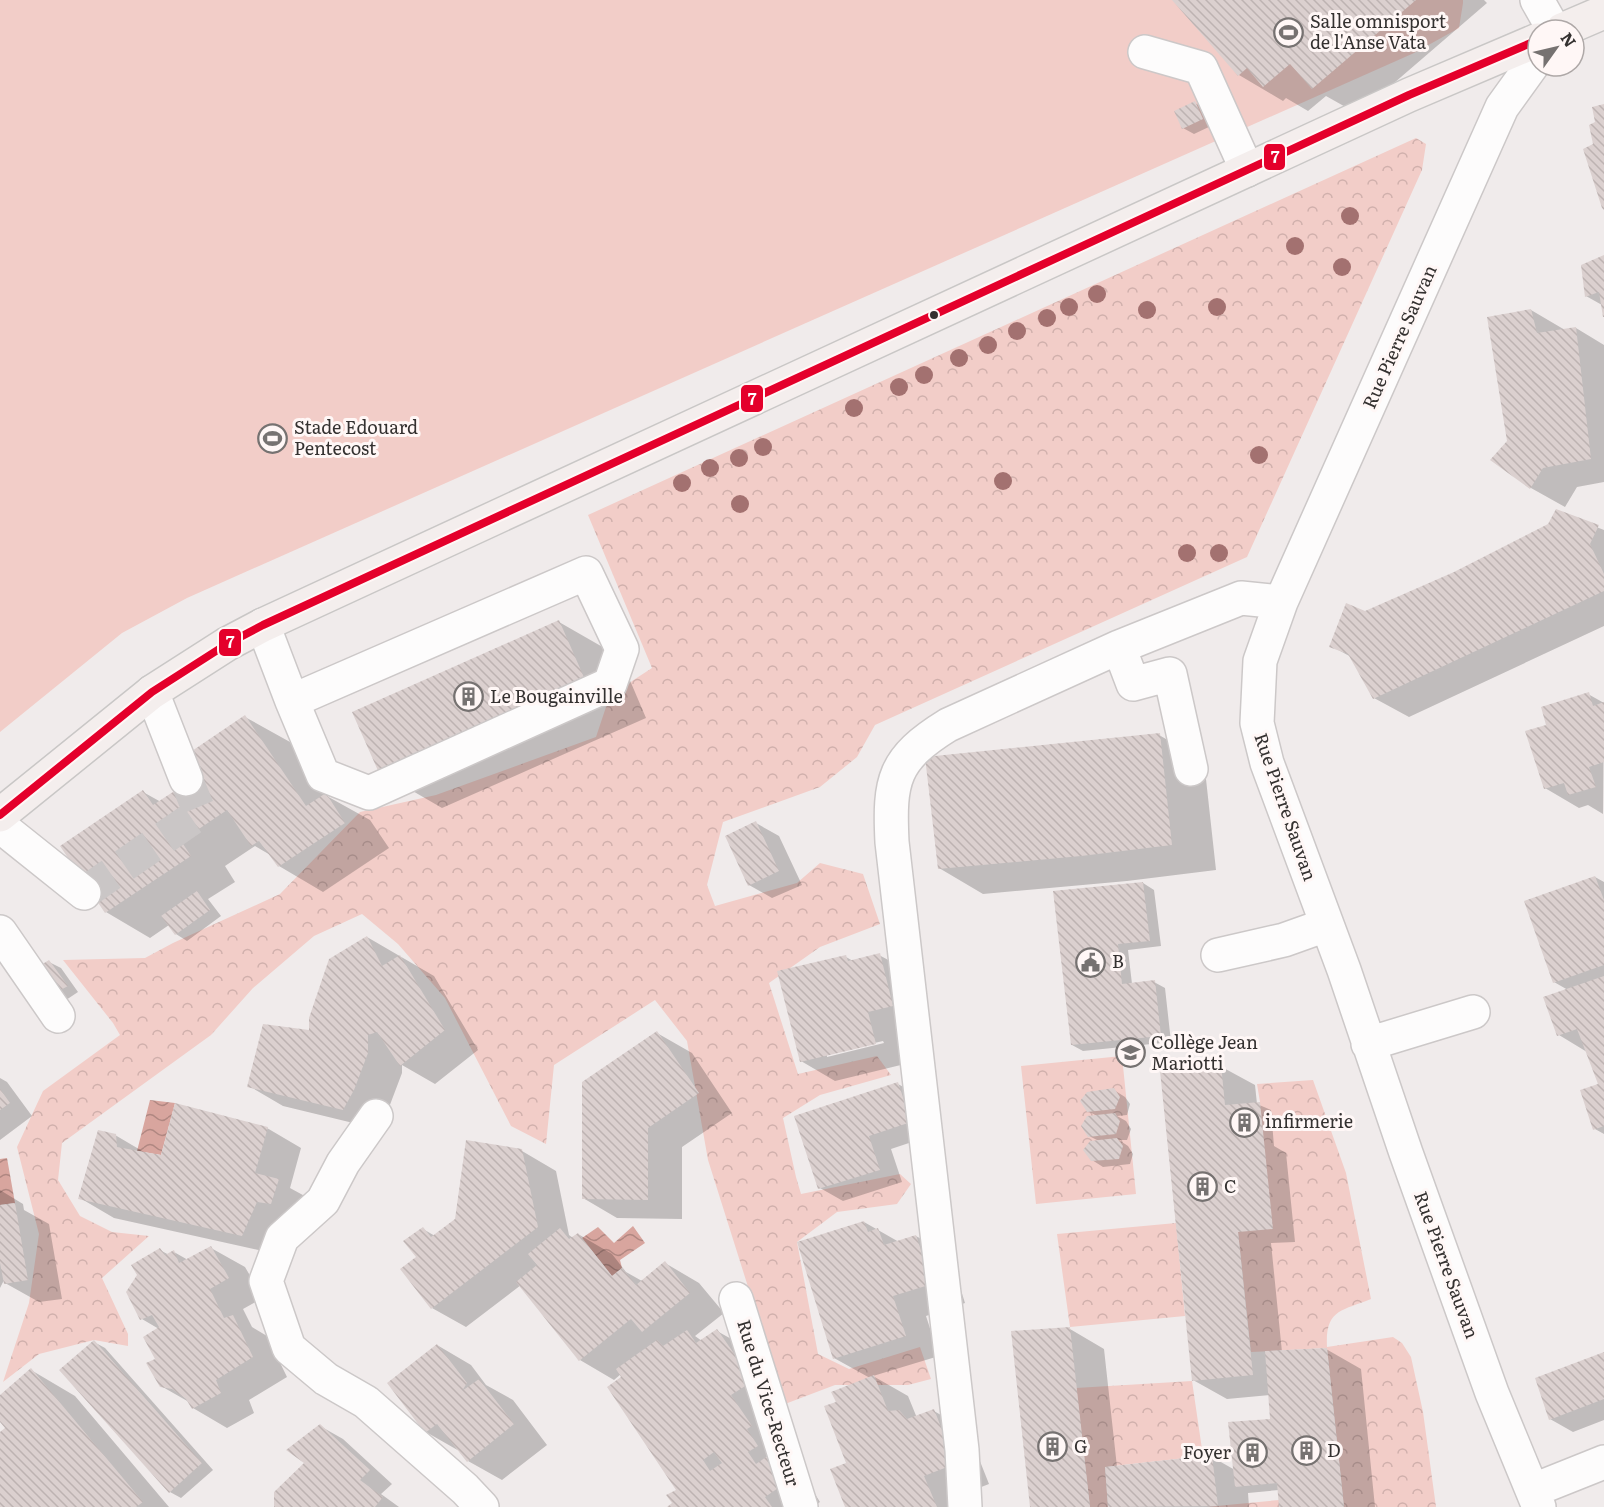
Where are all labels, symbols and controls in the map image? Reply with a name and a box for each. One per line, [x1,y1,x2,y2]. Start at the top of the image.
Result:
place label: Salle omnisport de l'Anse Vata [1310,7,1447,55]
sports icon: Salle omnisport de l'Anse Vata [1273,16,1305,48]
north arrow [1526,18,1586,78]
text: N [1556,27,1583,51]
line badge: 7 [1263,143,1286,171]
text: 7 [1271,144,1280,168]
street label: Rue Pierre Sauvan [1355,260,1442,413]
unlabelled marker [928,309,940,321]
line badge: 7 [740,384,764,413]
text: 7 [748,386,757,410]
place label: Stade Edouard Pentecost [294,413,418,461]
sports icon: Stade Edouard Pentecost [257,422,289,454]
line badge: 7 [218,628,242,657]
text: 7 [226,629,235,653]
building icon: Le Bougainville [453,681,485,713]
place label: Le Bougainville [490,682,623,709]
street label: Rue Pierre Sauvan [1248,729,1324,884]
public building icon: B [1075,946,1107,978]
place label: B [1112,947,1124,974]
place label: Collège Jean Mariotti [1151,1028,1258,1076]
school or university icon: Collège Jean Mariotti [1114,1037,1146,1069]
building icon: infirmerie [1228,1106,1260,1138]
place label: infirmerie [1265,1107,1353,1134]
building icon: C [1187,1171,1219,1203]
place label: C [1224,1172,1237,1199]
street label: Rue Pierre Sauvan [1408,1187,1487,1342]
street label: Rue du Vice-Recteur [731,1316,808,1490]
building icon: G [1037,1431,1069,1463]
place label: G [1074,1432,1088,1459]
building icon: D [1290,1435,1322,1467]
place label: D [1327,1436,1341,1463]
building icon: Foyer [1236,1437,1268,1469]
place label: Foyer [1183,1438,1231,1465]

